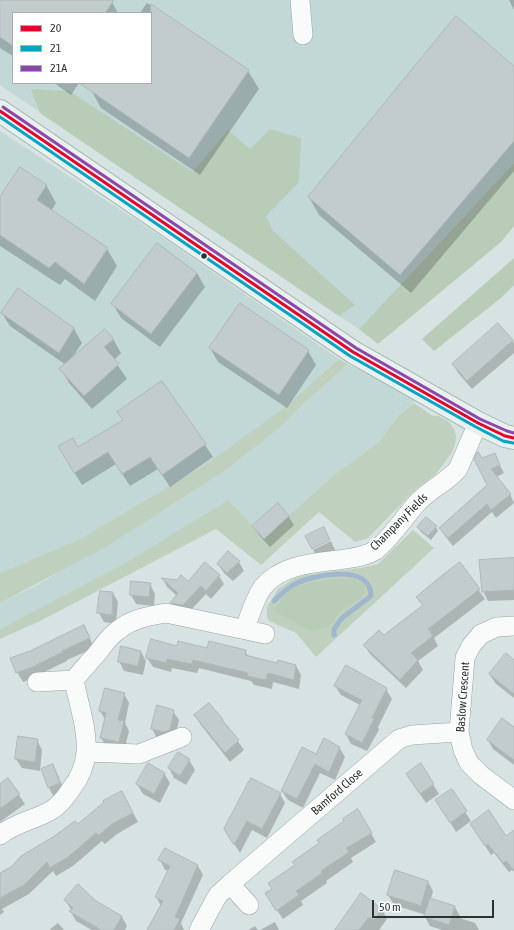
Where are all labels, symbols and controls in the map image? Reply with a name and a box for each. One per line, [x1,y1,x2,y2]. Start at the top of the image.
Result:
legend [12,12,152,84]
text: 20 [50,21,61,35]
text: 21 [50,41,61,55]
text: 21A [50,61,67,75]
unlabelled marker [199,251,209,261]
street label: Champany Fields [367,490,431,554]
street label: Baslow Crescent [453,661,473,733]
street label: Bamford Close [308,766,366,818]
scale bar [374,892,496,918]
text: 50 m [379,900,401,914]

